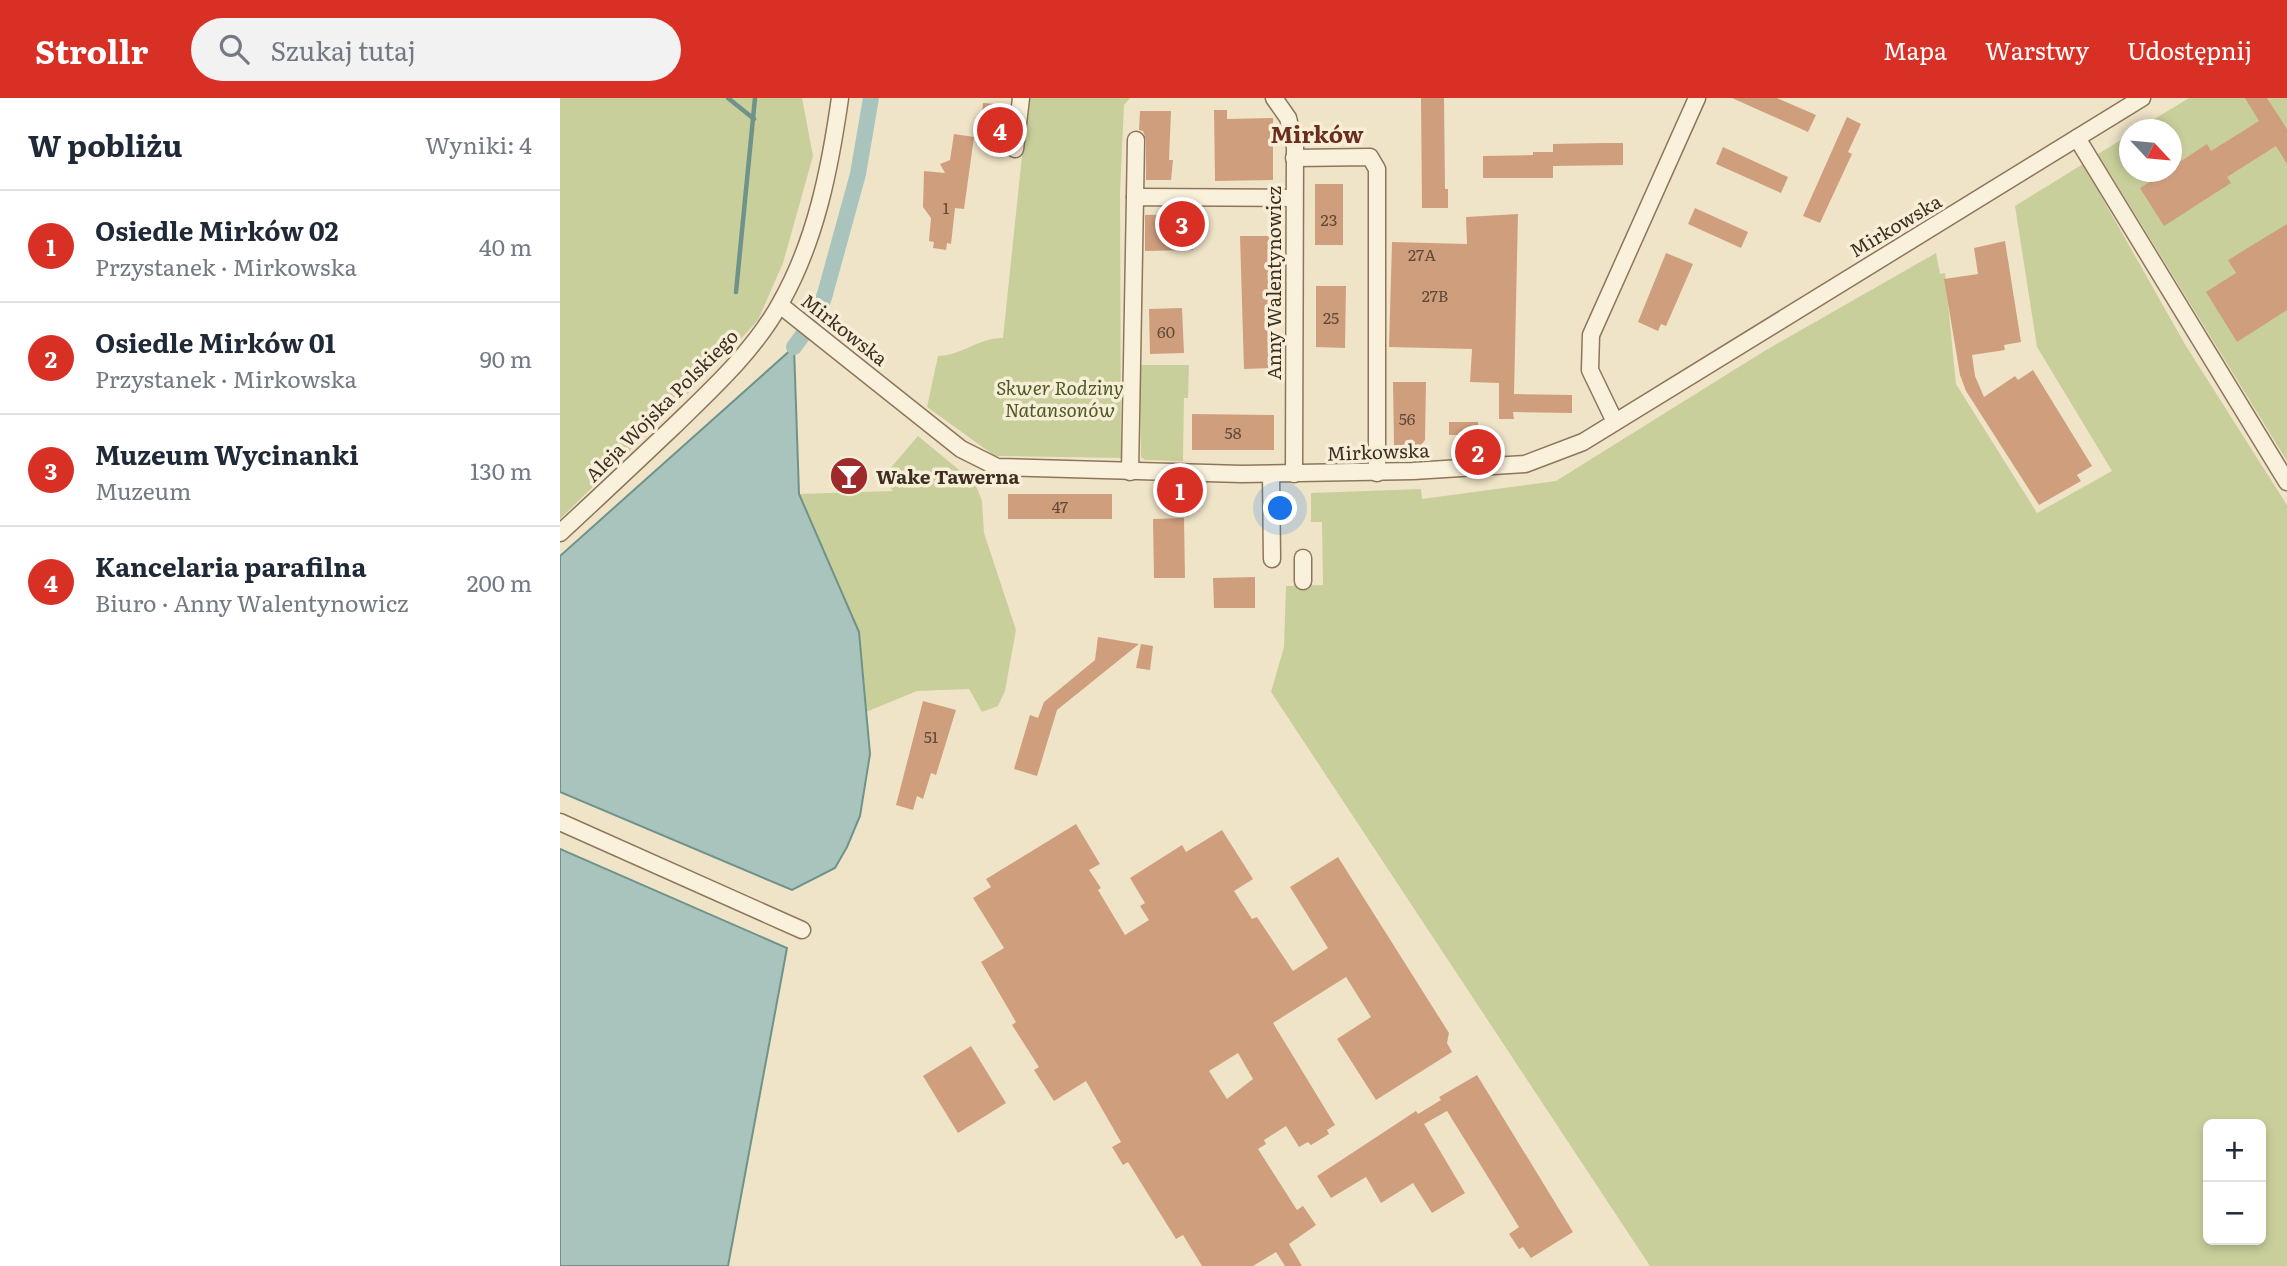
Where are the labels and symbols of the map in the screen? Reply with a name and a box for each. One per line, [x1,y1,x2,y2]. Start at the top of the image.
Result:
pin: 4 [977,104,1023,156]
district label: Mirków [1271,116,1364,150]
north arrow [2119,119,2182,182]
street label: Anny Walentynowicz [1259,186,1287,380]
street label: Mirkowska [1844,186,1947,263]
house number: 1 [943,195,950,219]
pin: 3 [1159,198,1205,250]
house number: 23 [1321,207,1337,231]
house number: 27A [1408,242,1436,266]
house number: 27B [1422,283,1448,307]
street label: Mirkowska [796,286,895,372]
house number: 25 [1323,305,1339,329]
house number: 60 [1157,319,1175,343]
street label: Aleja Wojska Polskiego [578,322,744,488]
park label: Skwer Rodziny Natansonów [996,373,1124,423]
house number: 56 [1399,406,1416,430]
house number: 58 [1225,420,1242,444]
pin: 2 [1455,426,1501,478]
street label: Mirkowska [1326,435,1431,467]
bar icon: Wake Tawerna [828,455,870,497]
place label: Wake Tawerna [876,462,1019,490]
pin: 1 [1157,464,1203,516]
your location [1263,491,1297,525]
house number: 47 [1052,494,1068,518]
house number: 51 [924,724,939,748]

